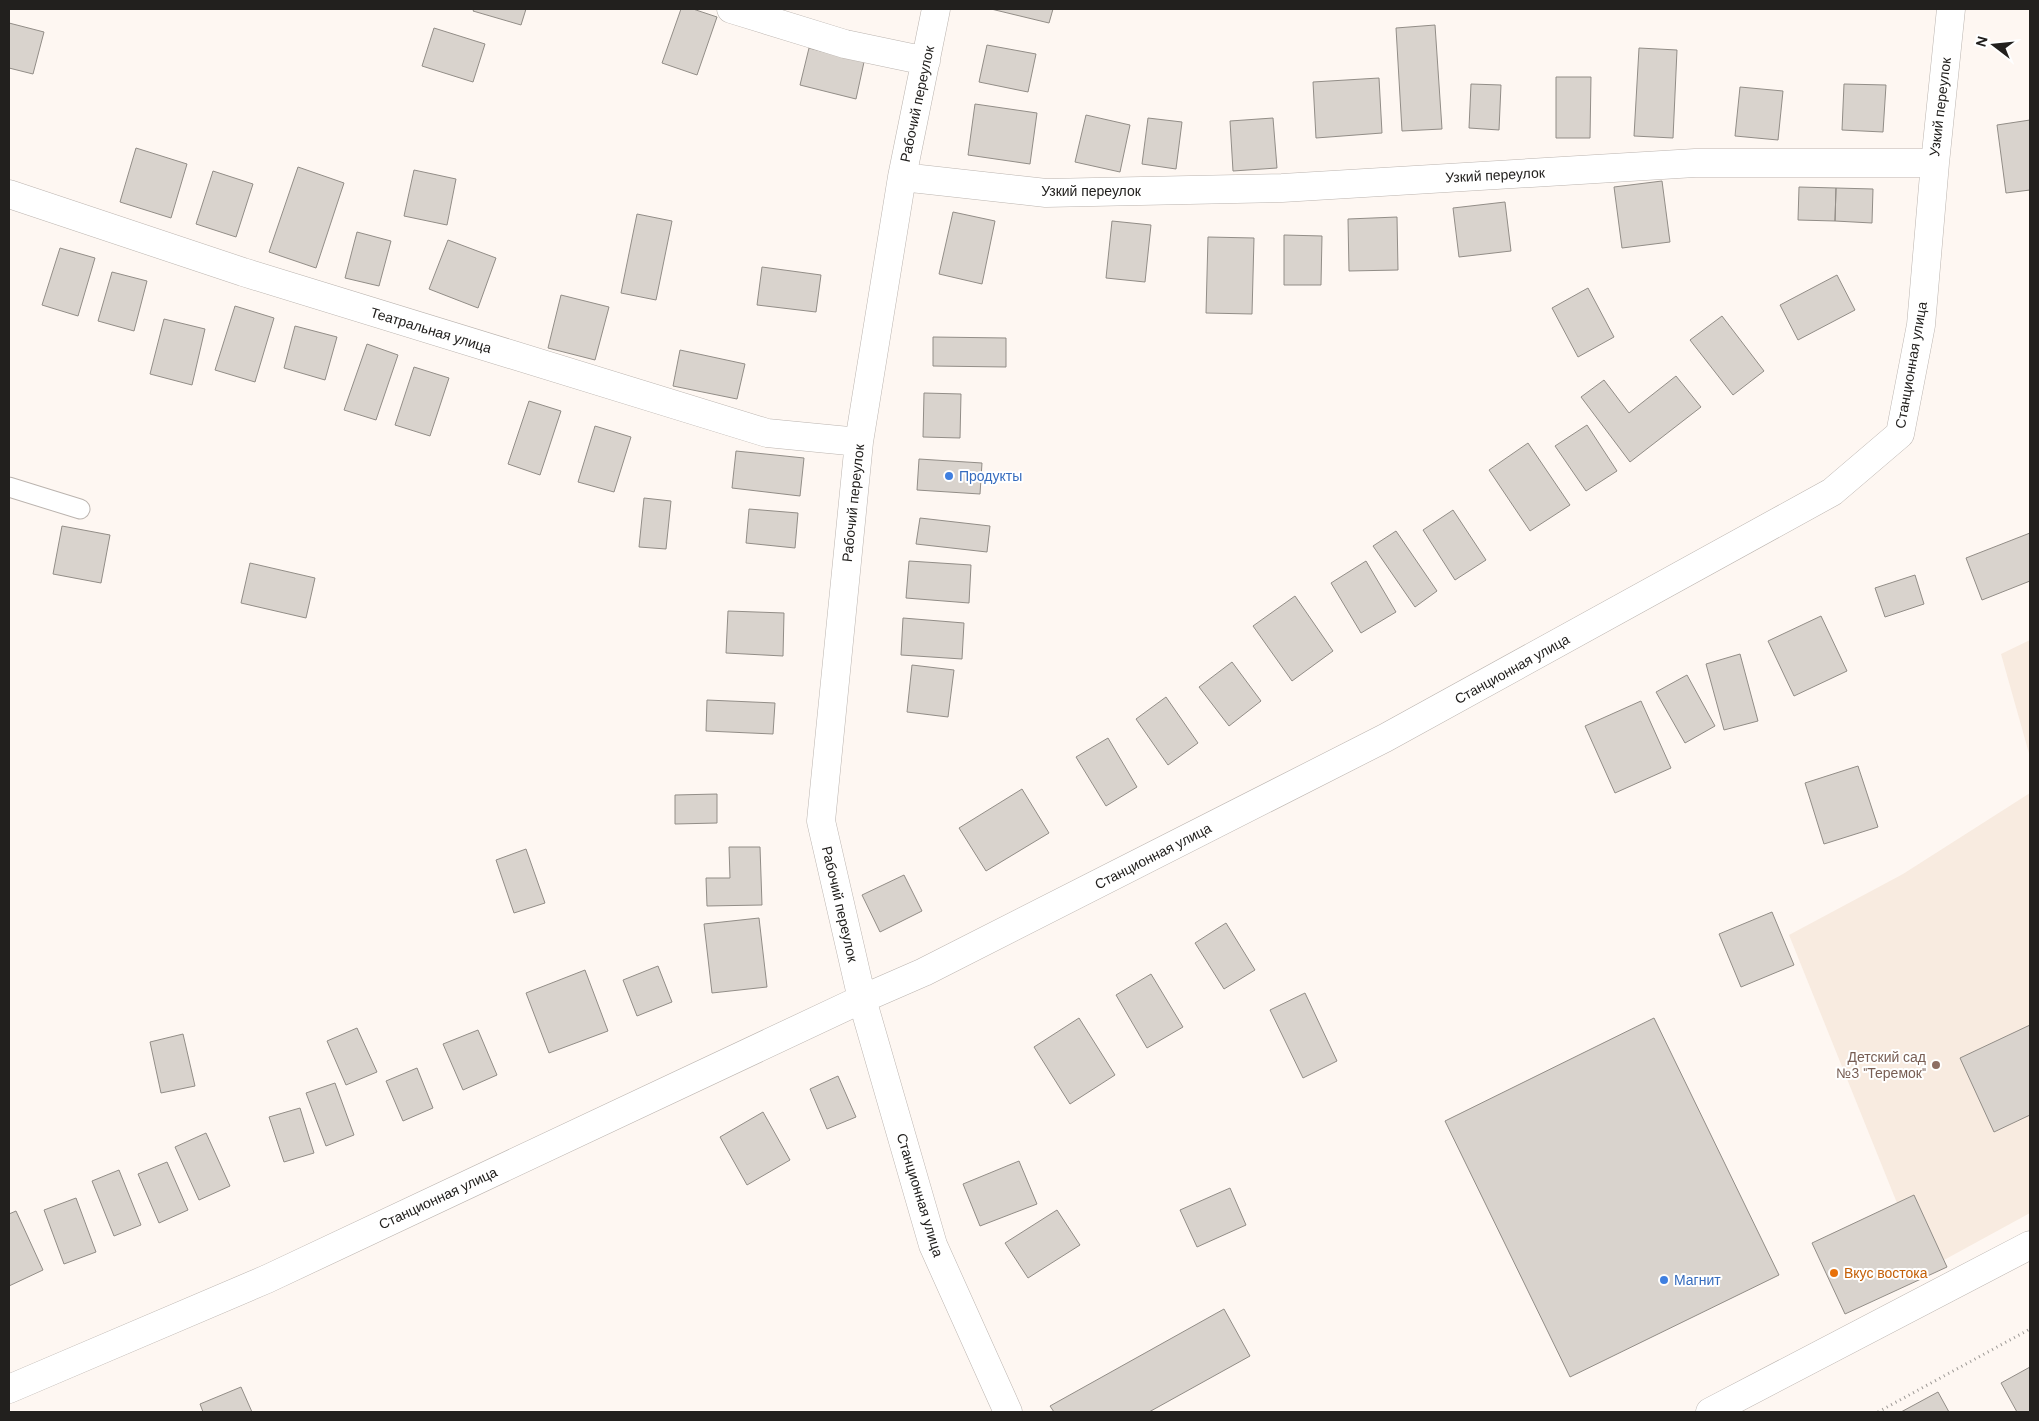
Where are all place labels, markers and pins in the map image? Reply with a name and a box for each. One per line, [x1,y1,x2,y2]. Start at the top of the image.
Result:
place label: Продукты [959,467,1022,485]
marker: Продукты [943,470,955,482]
place label: Детский сад №3 "Теремок" [1836,1048,1926,1082]
marker: Детский сад №3 "Теремок" [1930,1059,1942,1071]
place label: Вкус востока [1844,1264,1928,1282]
marker: Вкус востока [1828,1267,1840,1279]
place label: Магнит [1674,1271,1721,1289]
marker: Магнит [1658,1274,1670,1286]

